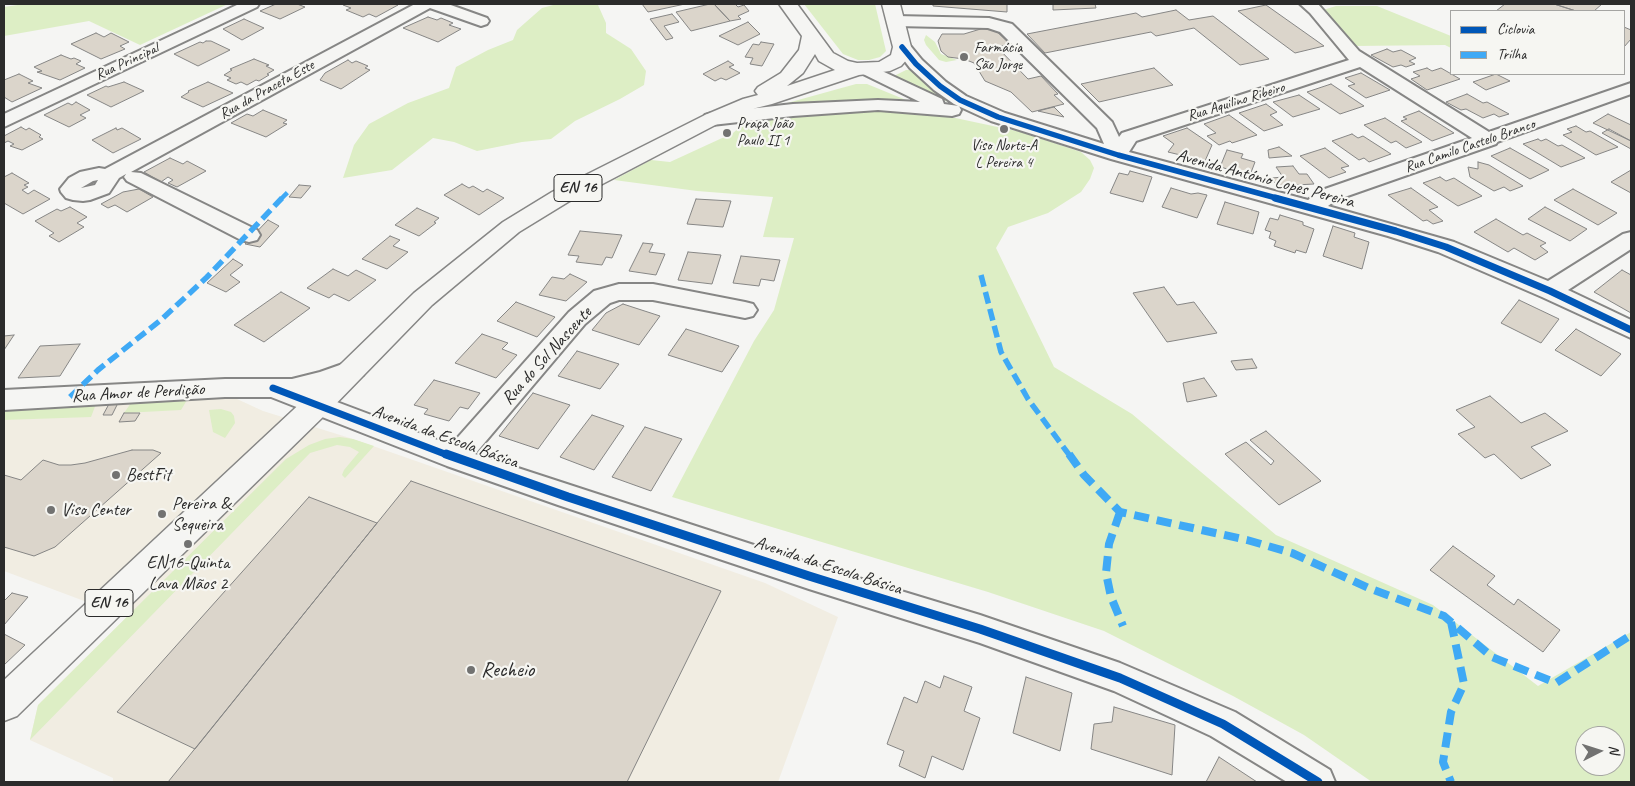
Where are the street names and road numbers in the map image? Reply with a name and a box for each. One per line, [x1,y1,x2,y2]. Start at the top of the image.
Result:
street label: Rua Principal [93,40,161,84]
street label: Rua da Praceta Este [217,57,317,123]
street label: Rua Aquilino Ribeiro [1185,79,1287,125]
street label: Rua Camilo Castelo Branco [1403,115,1537,177]
street label: Avenida António Lopes Pereira [1174,145,1356,213]
road number: EN 16 [554,174,602,202]
street label: Rua do Sol Nascente [497,303,597,409]
street label: Rua Amor de Perdição [71,379,205,407]
street label: Avenida da Escola Básica [369,401,521,473]
street label: Avenida da Escola Básica [752,532,904,600]
road number: EN 16 [85,590,133,616]

